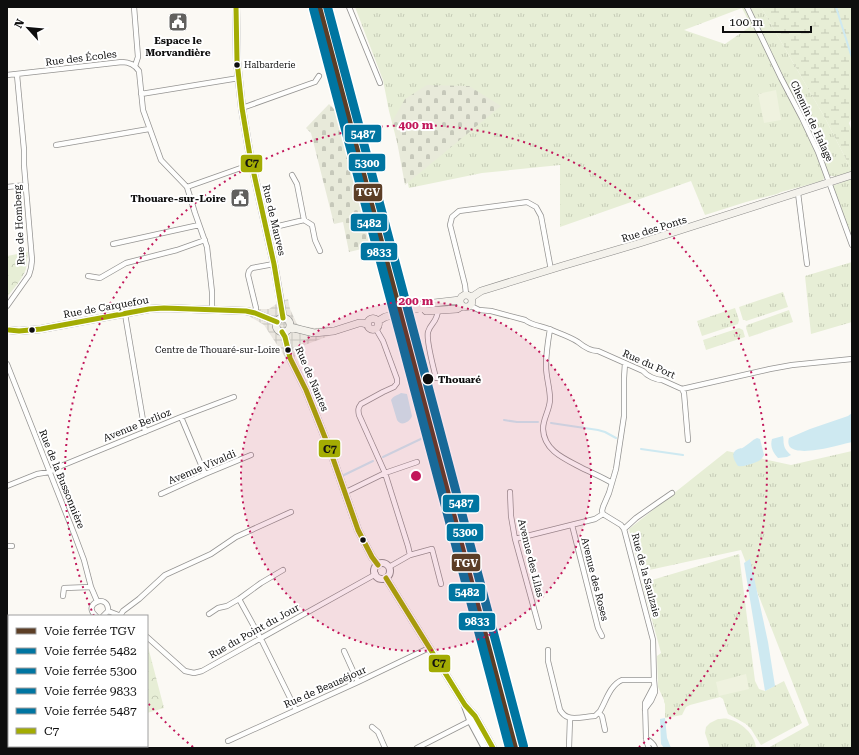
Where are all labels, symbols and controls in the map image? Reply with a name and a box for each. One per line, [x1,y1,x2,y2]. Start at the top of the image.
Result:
north arrow [8,8,48,48]
scale bar [723,8,811,34]
public building icon: Espace le Morvandière [167,11,189,33]
text: 100 m [729,15,763,29]
text: N [12,16,27,30]
place label: Espace le Morvandière [145,35,211,58]
street label: Rue des Écoles [45,48,118,68]
marker: Halbarderie [232,60,242,70]
place label: Halbarderie [244,60,296,70]
street label: Chemin de Halage [788,79,836,164]
text: 400 m [399,118,434,132]
line badge: 5487 [344,124,382,143]
text: 5487 [351,128,375,141]
line badge: 5300 [348,153,386,172]
line badge: C7 [240,154,263,173]
text: C7 [245,157,259,170]
text: 5300 [355,157,379,170]
line badge: TGV [353,183,383,202]
street label: Rue de Homberg [11,184,27,265]
street label: Rue de Mauves [261,184,288,257]
text: TGV [356,186,380,199]
public building icon: Thouare-sur-Loire [229,187,251,209]
place label: Thouare-sur-Loire [130,193,226,204]
line badge: 5482 [350,213,388,232]
street label: Rue des Ponts [620,214,688,244]
text: 5482 [357,217,381,230]
line badge: 9833 [360,242,398,261]
text: 9833 [367,246,391,259]
street label: Rue de Carquefou [63,294,150,320]
text: 200 m [399,294,434,308]
unlabelled marker [27,325,37,335]
place label: Centre de Thouaré-sur-Loire [155,345,280,355]
marker: Centre de Thouaré-sur-Loire [283,345,293,355]
street label: Rue de Nantes [293,345,331,413]
street label: Rue du Port [621,347,677,381]
marker: Thouaré [421,372,435,386]
place label: Thouaré [438,374,481,385]
street label: Avenue Berlioz [102,406,173,444]
street label: Rue de la Bussonnière [37,428,87,531]
line badge: C7 [318,439,341,458]
text: C7 [323,443,337,456]
street label: Avenue Vivaldi [167,448,237,486]
centre of rings [409,469,423,483]
line badge: 5487 [442,494,480,513]
text: 5487 [449,497,473,510]
street label: Avenue des Lilas [516,518,546,598]
line badge: 5300 [446,523,484,542]
text: 5300 [453,526,477,539]
street label: Rue de la Saulzaie [630,532,663,619]
unlabelled marker [358,535,368,545]
street label: Avenue des Roses [579,536,611,622]
line badge: TGV [451,553,481,572]
text: TGV [454,557,478,570]
line badge: 5482 [448,583,486,602]
text: 5482 [455,586,479,599]
street label: Rue du Point du Jour [207,602,301,660]
line badge: 9833 [458,612,496,631]
legend [8,615,148,747]
text: 9833 [465,615,489,628]
text: Voie ferrée TGV [44,624,136,638]
text: Voie ferrée 5482 [44,644,137,658]
line badge: C7 [428,654,451,673]
text: C7 [432,657,446,670]
text: Voie ferrée 5300 [44,664,137,678]
street label: Rue de Beauséjour [282,664,368,710]
text: Voie ferrée 9833 [44,684,137,698]
text: Voie ferrée 5487 [44,704,137,718]
text: C7 [44,724,60,738]

